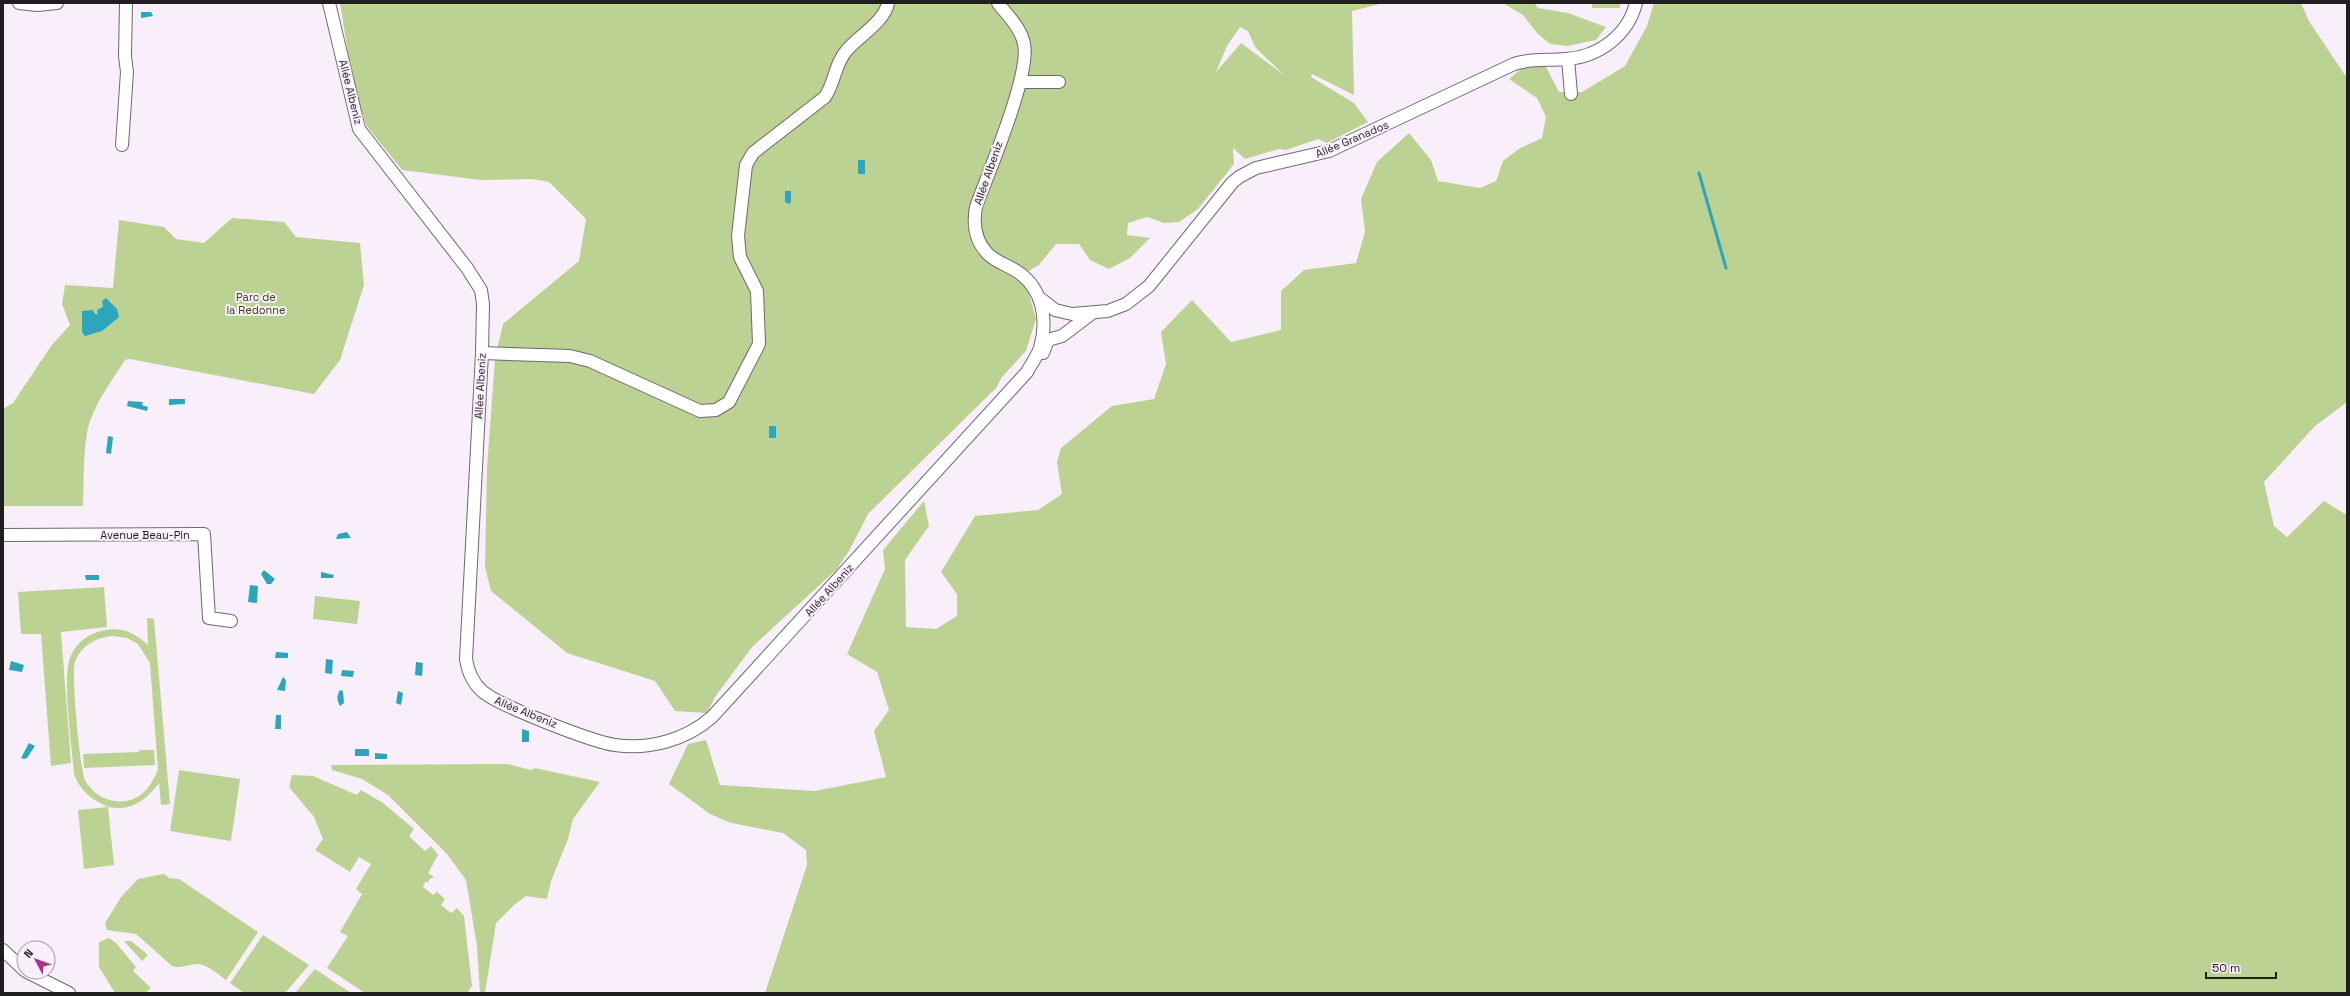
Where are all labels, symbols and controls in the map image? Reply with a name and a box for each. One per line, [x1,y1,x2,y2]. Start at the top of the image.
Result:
street label: Allée Albeniz [336,58,366,126]
street label: Allée Granados [1313,117,1391,161]
street label: Allée Albeniz [971,139,1006,207]
park label: Parc de la Redonne [226,290,286,317]
street label: Allée Albeniz [471,352,489,420]
street label: Avenue Beau-Pin [100,528,190,542]
street label: Allée Albeniz [802,560,857,619]
street label: Allée Albeniz [493,693,560,731]
north arrow [16,940,56,980]
text: N [21,946,36,961]
scale bar [2206,954,2276,980]
text: 50 m [2212,960,2240,976]

